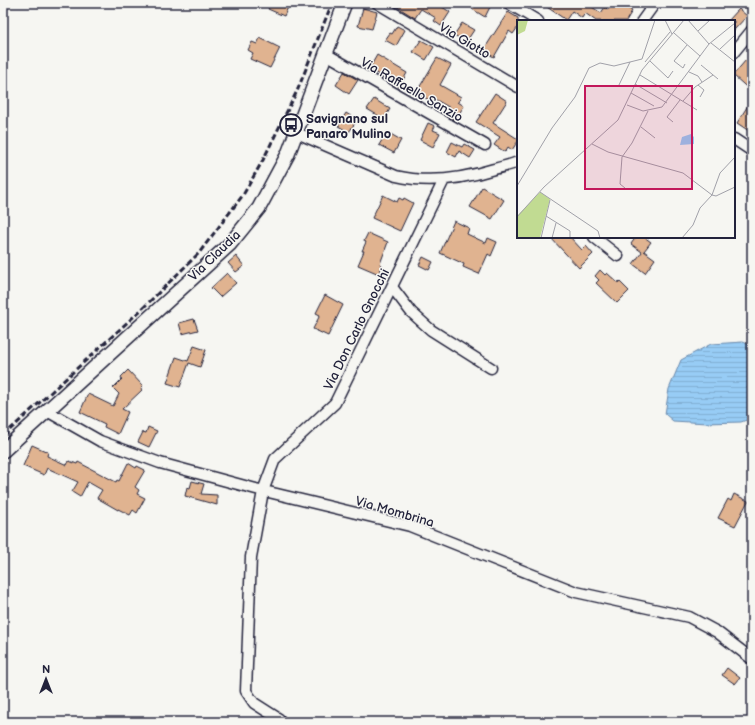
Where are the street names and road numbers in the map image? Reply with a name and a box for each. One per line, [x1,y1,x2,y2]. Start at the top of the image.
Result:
street label: Via Giotto [436,19,493,62]
street label: Via Raffaello Sanzio [357,54,466,126]
street label: Via Claudia [185,227,244,285]
street label: Via Don Carlo Gnocchi [321,266,393,393]
street label: Via Mombrina [354,493,436,531]

